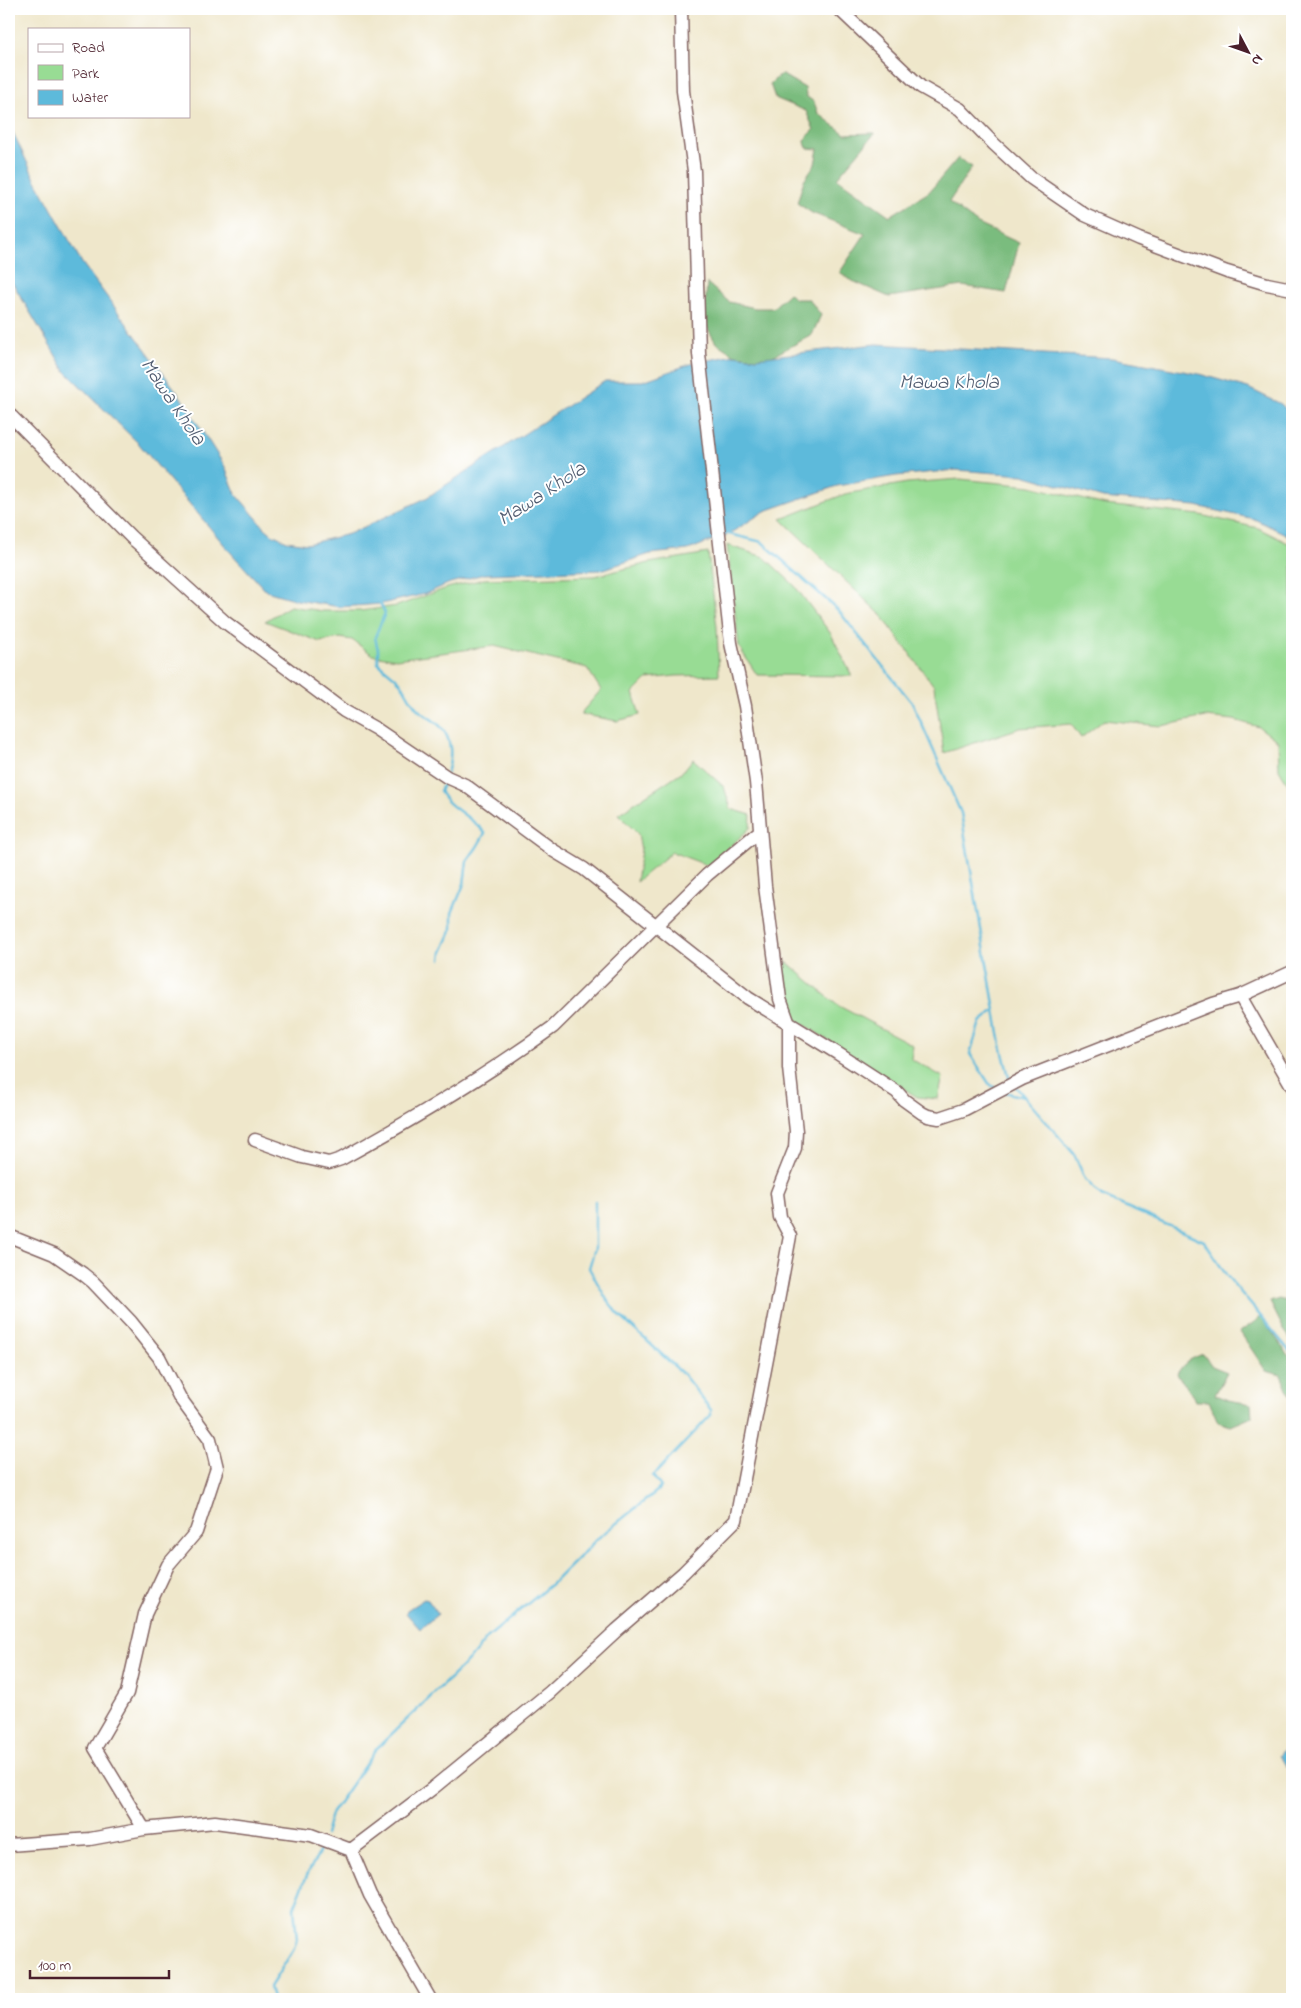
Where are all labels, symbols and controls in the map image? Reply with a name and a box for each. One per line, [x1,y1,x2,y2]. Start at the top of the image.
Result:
legend [28,28,190,118]
north arrow [1224,28,1274,78]
text: Road [72,37,105,59]
text: N [1246,49,1268,70]
text: Park [72,63,100,85]
text: Water [72,87,108,109]
water label: Mawa Khola [132,352,213,452]
water label: Mawa Khola [899,368,1000,398]
water label: Mawa Khola [492,455,593,534]
scale bar [30,1948,169,1980]
text: 100 m [38,1955,71,1977]

